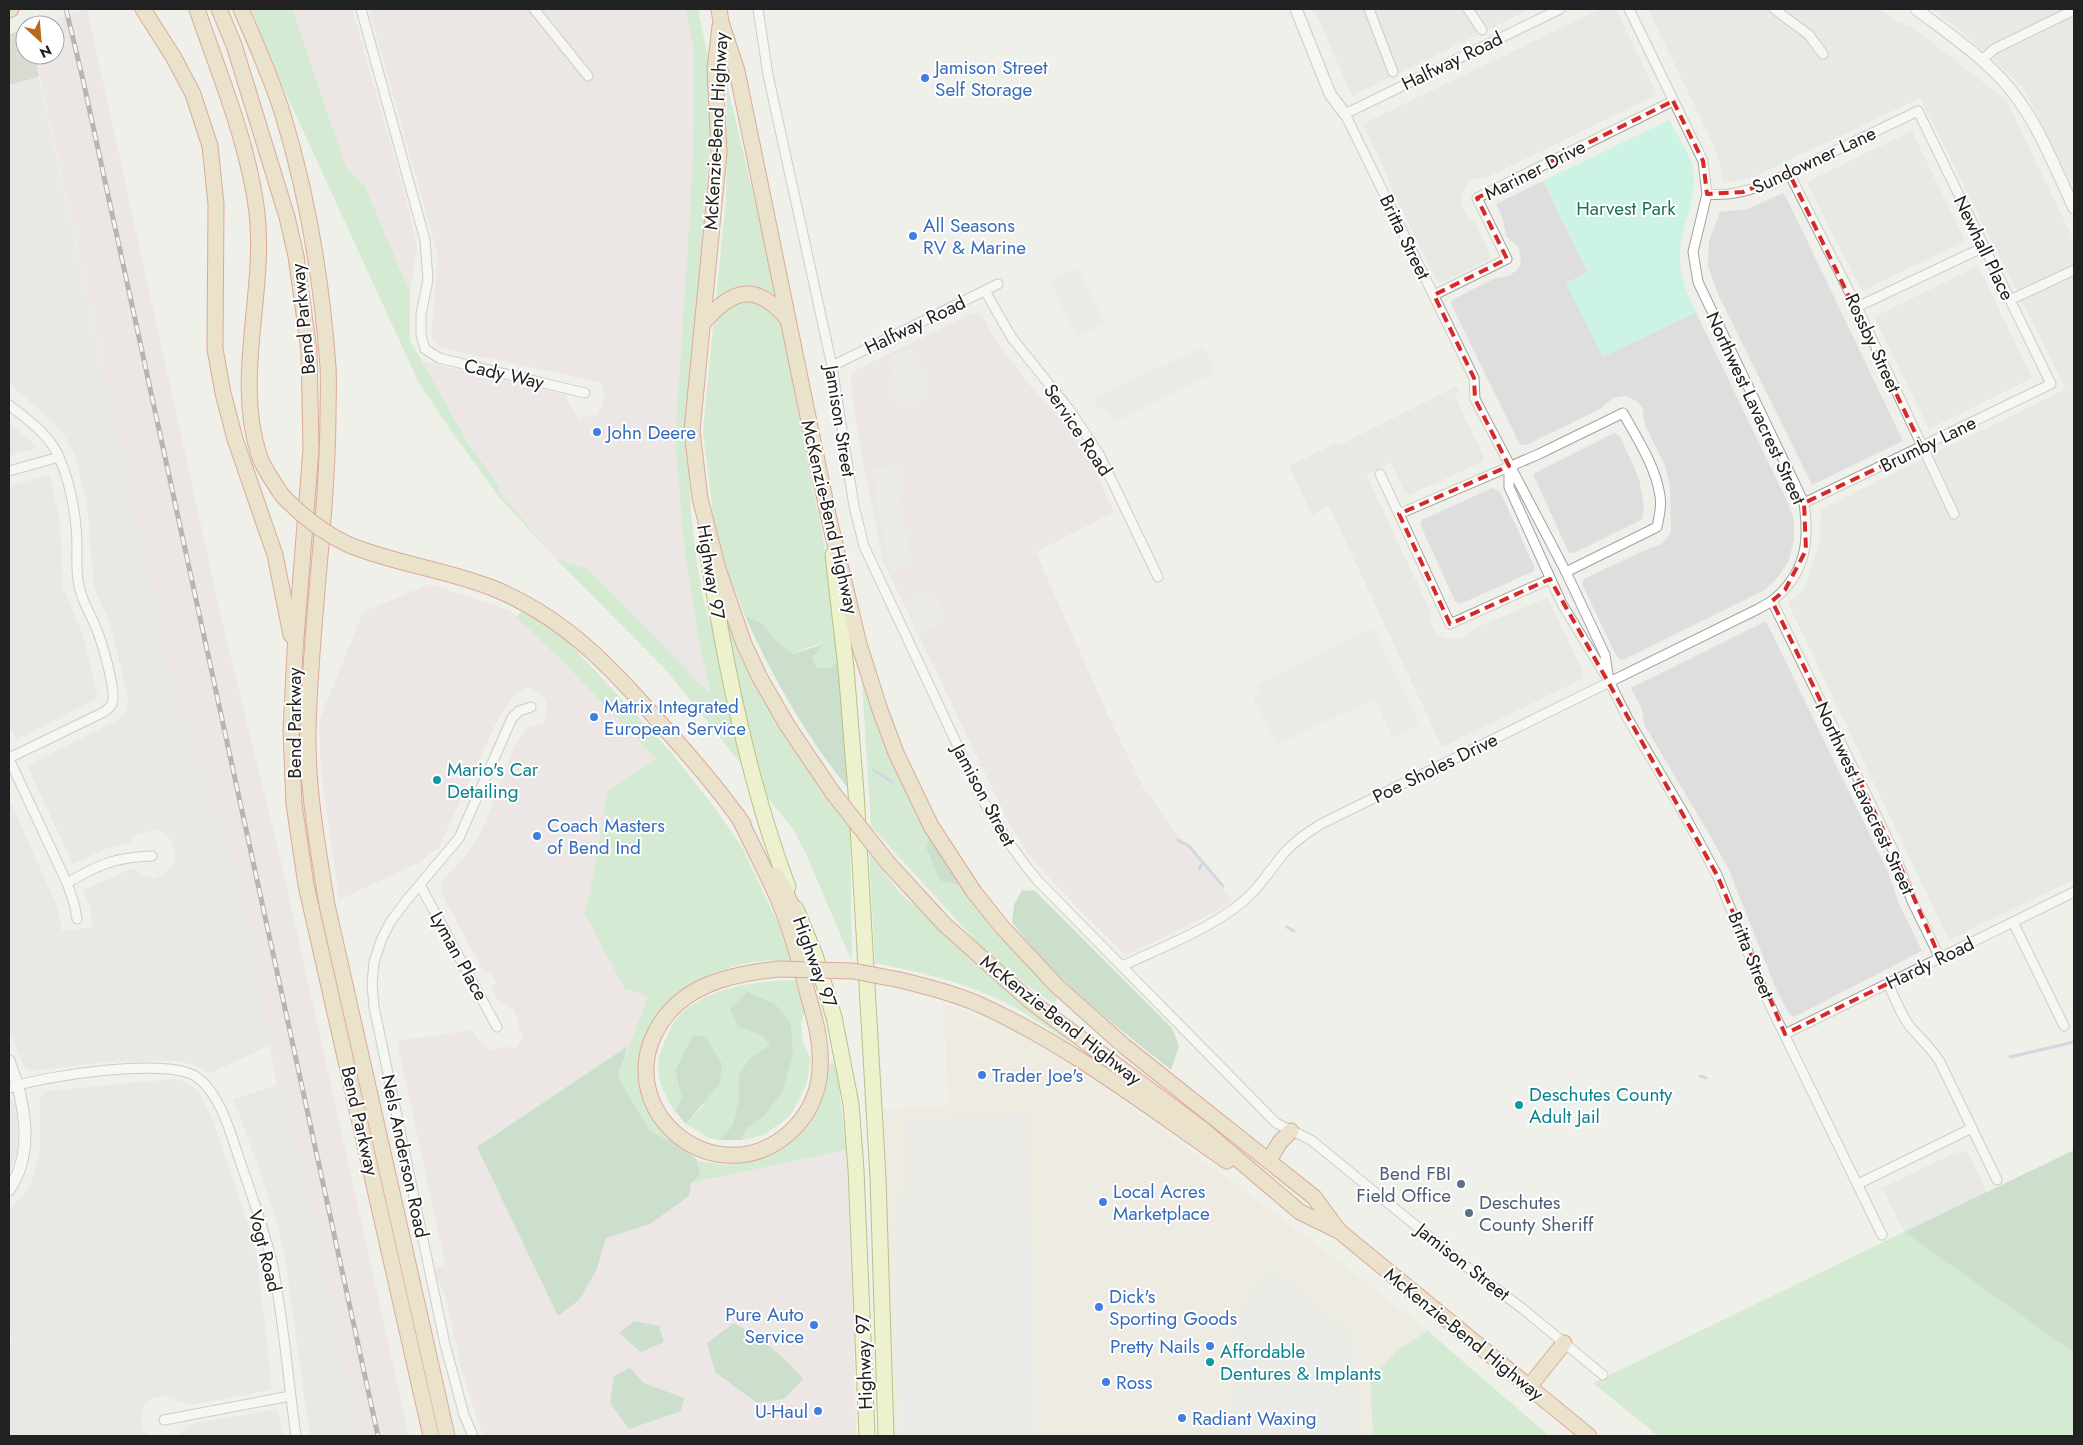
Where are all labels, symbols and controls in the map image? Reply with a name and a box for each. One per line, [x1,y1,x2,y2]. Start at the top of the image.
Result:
north arrow [15,15,65,65]
street label: Halfway Road [1397,25,1507,97]
street label: McKenzie-Bend Highway [697,31,735,231]
text: N [36,40,55,63]
place label: Jamison Street Self Storage [932,54,1048,103]
marker: Jamison Street Self Storage [919,72,931,84]
street label: Sundowner Lane [1748,119,1880,200]
street label: Mariner Drive [1480,133,1590,207]
street label: Britta Street [1373,190,1437,284]
street label: Newhall Place [1947,191,2021,305]
park label: Harvest Park [1576,195,1676,222]
place label: All Seasons RV & Marine [923,212,1026,261]
marker: All Seasons RV & Marine [907,230,919,242]
street label: Bend Parkway [284,262,322,376]
street label: Halfway Road [860,289,970,361]
street label: Rossby Street [1838,289,1908,397]
street label: Northwest Lavacrest Street [1699,307,1813,509]
street label: Cady Way [461,352,547,396]
street label: Jamison Street [817,360,862,479]
street label: Service Road [1037,378,1119,482]
street label: Brumby Lane [1875,409,1981,479]
street label: McKenzie-Bend Highway [795,417,866,617]
place label: John Deere [604,419,696,446]
marker: John Deere [591,426,603,438]
street label: Highway 97 [690,523,732,621]
street label: Bend Parkway [281,667,308,779]
place label: Matrix Integrated European Service [604,693,746,742]
street label: Northwest Lavacrest Street [1808,697,1922,899]
marker: Matrix Integrated European Service [588,711,600,723]
street label: Poe Sholes Drive [1368,726,1502,810]
street label: Jamison Street [944,736,1023,851]
place label: Mario's Car Detailing [447,756,539,805]
marker: Mario's Car Detailing [431,774,443,786]
place label: Coach Masters of Bend Ind [547,812,665,861]
marker: Coach Masters of Bend Ind [531,830,543,842]
street label: Lyman Place [423,906,495,1006]
street label: Britta Street [1721,908,1781,1003]
street label: Highway 97 [786,912,844,1012]
street label: Hardy Road [1881,930,1979,996]
street label: McKenzie-Bend Highway [975,948,1148,1092]
place label: Trader Joe's [992,1062,1083,1089]
street label: Bend Parkway [334,1064,386,1179]
marker: Trader Joe's [976,1069,988,1081]
street label: Nels Anderson Road [374,1072,436,1240]
place label: Deschutes County Adult Jail [1529,1081,1673,1130]
marker: Deschutes County Adult Jail [1513,1099,1525,1111]
place label: Bend FBI Field Office [1356,1160,1451,1209]
place label: Local Acres Marketplace [1113,1178,1210,1227]
marker: Bend FBI Field Office [1455,1178,1467,1190]
place label: Deschutes County Sheriff [1479,1189,1594,1238]
marker: Local Acres Marketplace [1097,1196,1109,1208]
street label: Vogt Road [242,1207,288,1295]
marker: Deschutes County Sheriff [1463,1207,1475,1219]
street label: Jamison Street [1408,1215,1516,1308]
street label: McKenzie-Bend Highway [1378,1261,1550,1407]
place label: Dick's Sporting Goods [1109,1283,1237,1332]
place label: Pure Auto Service [725,1301,804,1350]
marker: Dick's Sporting Goods [1093,1301,1105,1313]
street label: Highway 97 [849,1314,879,1410]
marker: Pure Auto Service [808,1319,820,1331]
place label: Pretty Nails [1110,1333,1200,1360]
place label: Affordable Dentures & Implants [1220,1338,1381,1387]
marker: Pretty Nails [1204,1340,1216,1352]
marker: Affordable Dentures & Implants [1204,1356,1216,1368]
place label: Ross [1116,1369,1153,1396]
marker: Ross [1100,1376,1112,1388]
place label: U-Haul [755,1398,808,1425]
marker: U-Haul [812,1405,824,1417]
place label: Radiant Waxing [1192,1405,1317,1432]
marker: Radiant Waxing [1176,1412,1188,1424]

